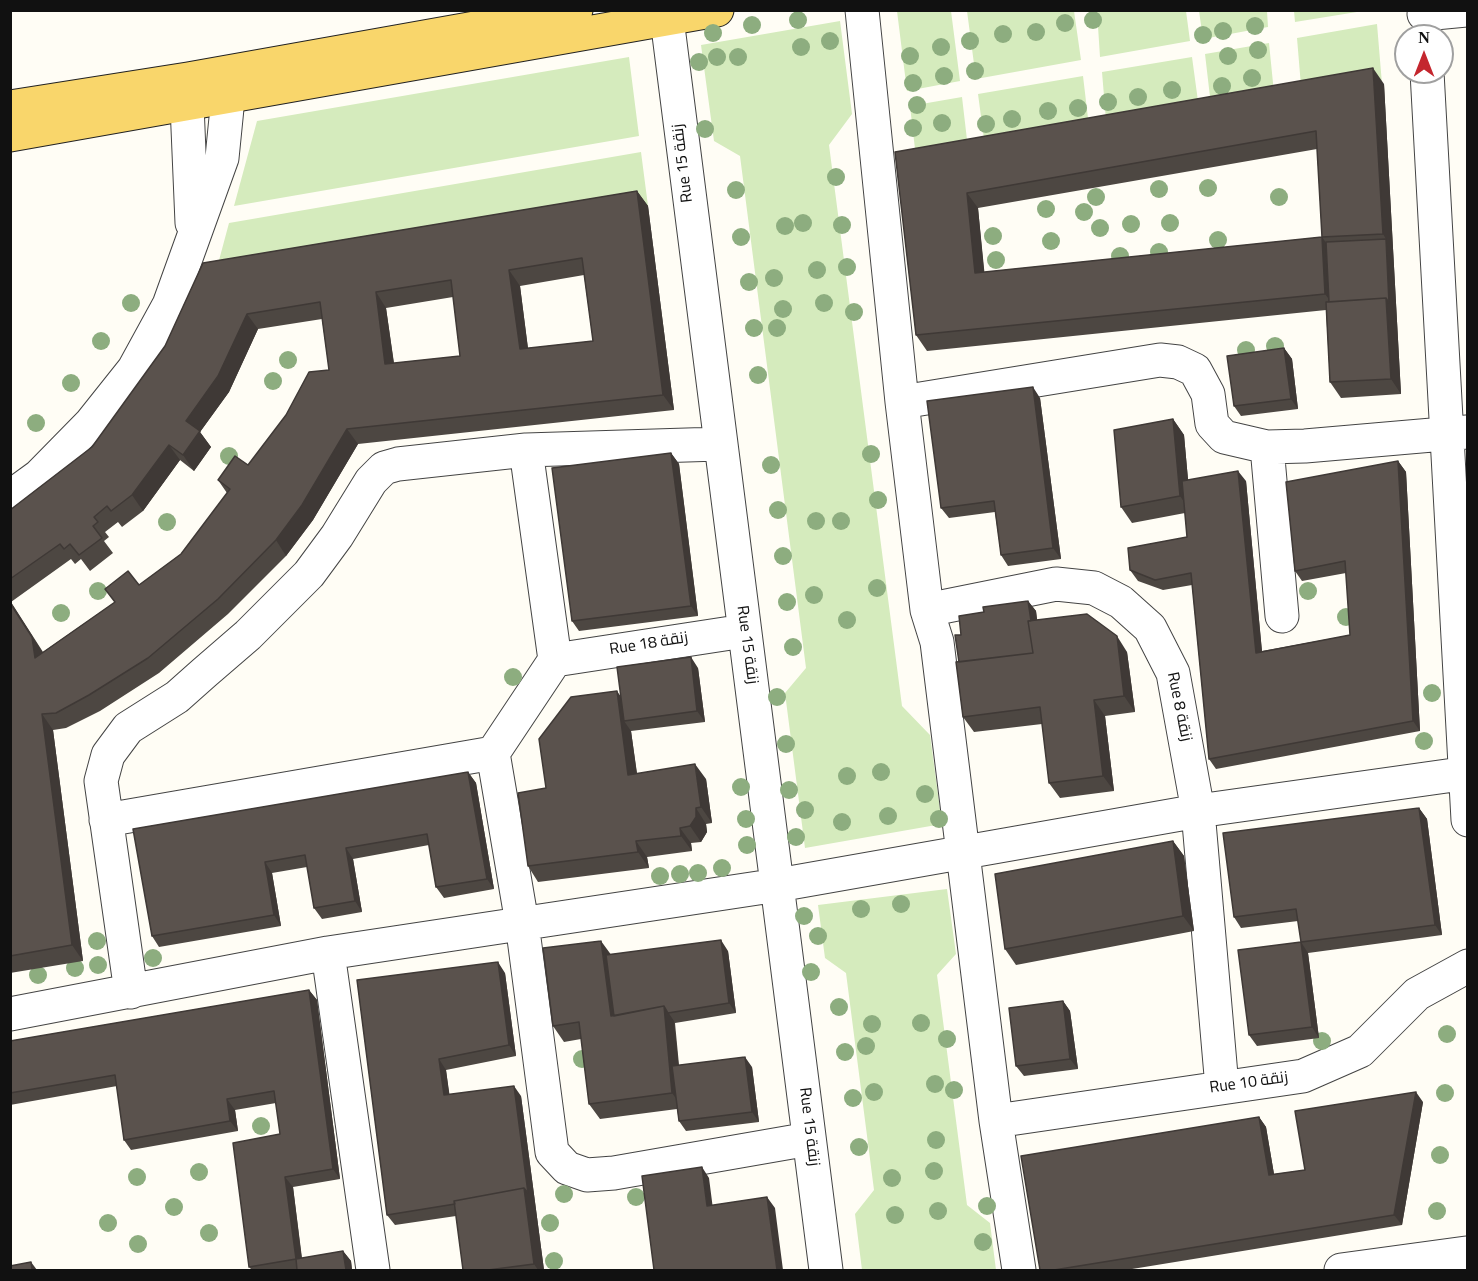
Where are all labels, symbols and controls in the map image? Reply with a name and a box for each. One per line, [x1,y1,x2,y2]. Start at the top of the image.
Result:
north arrow [1394,24,1454,84]
text: N [1418,29,1430,46]
street label: Rue 15 زنقة [670,122,698,204]
street label: Rue 15 زنقة [731,604,761,686]
street label: Rue 18 زنقة [608,629,690,661]
street label: Rue 8 زنقة [1161,671,1195,743]
street label: Rue 10 زنقة [1208,1069,1290,1099]
street label: Rue 15 زنقة [794,1086,822,1168]

